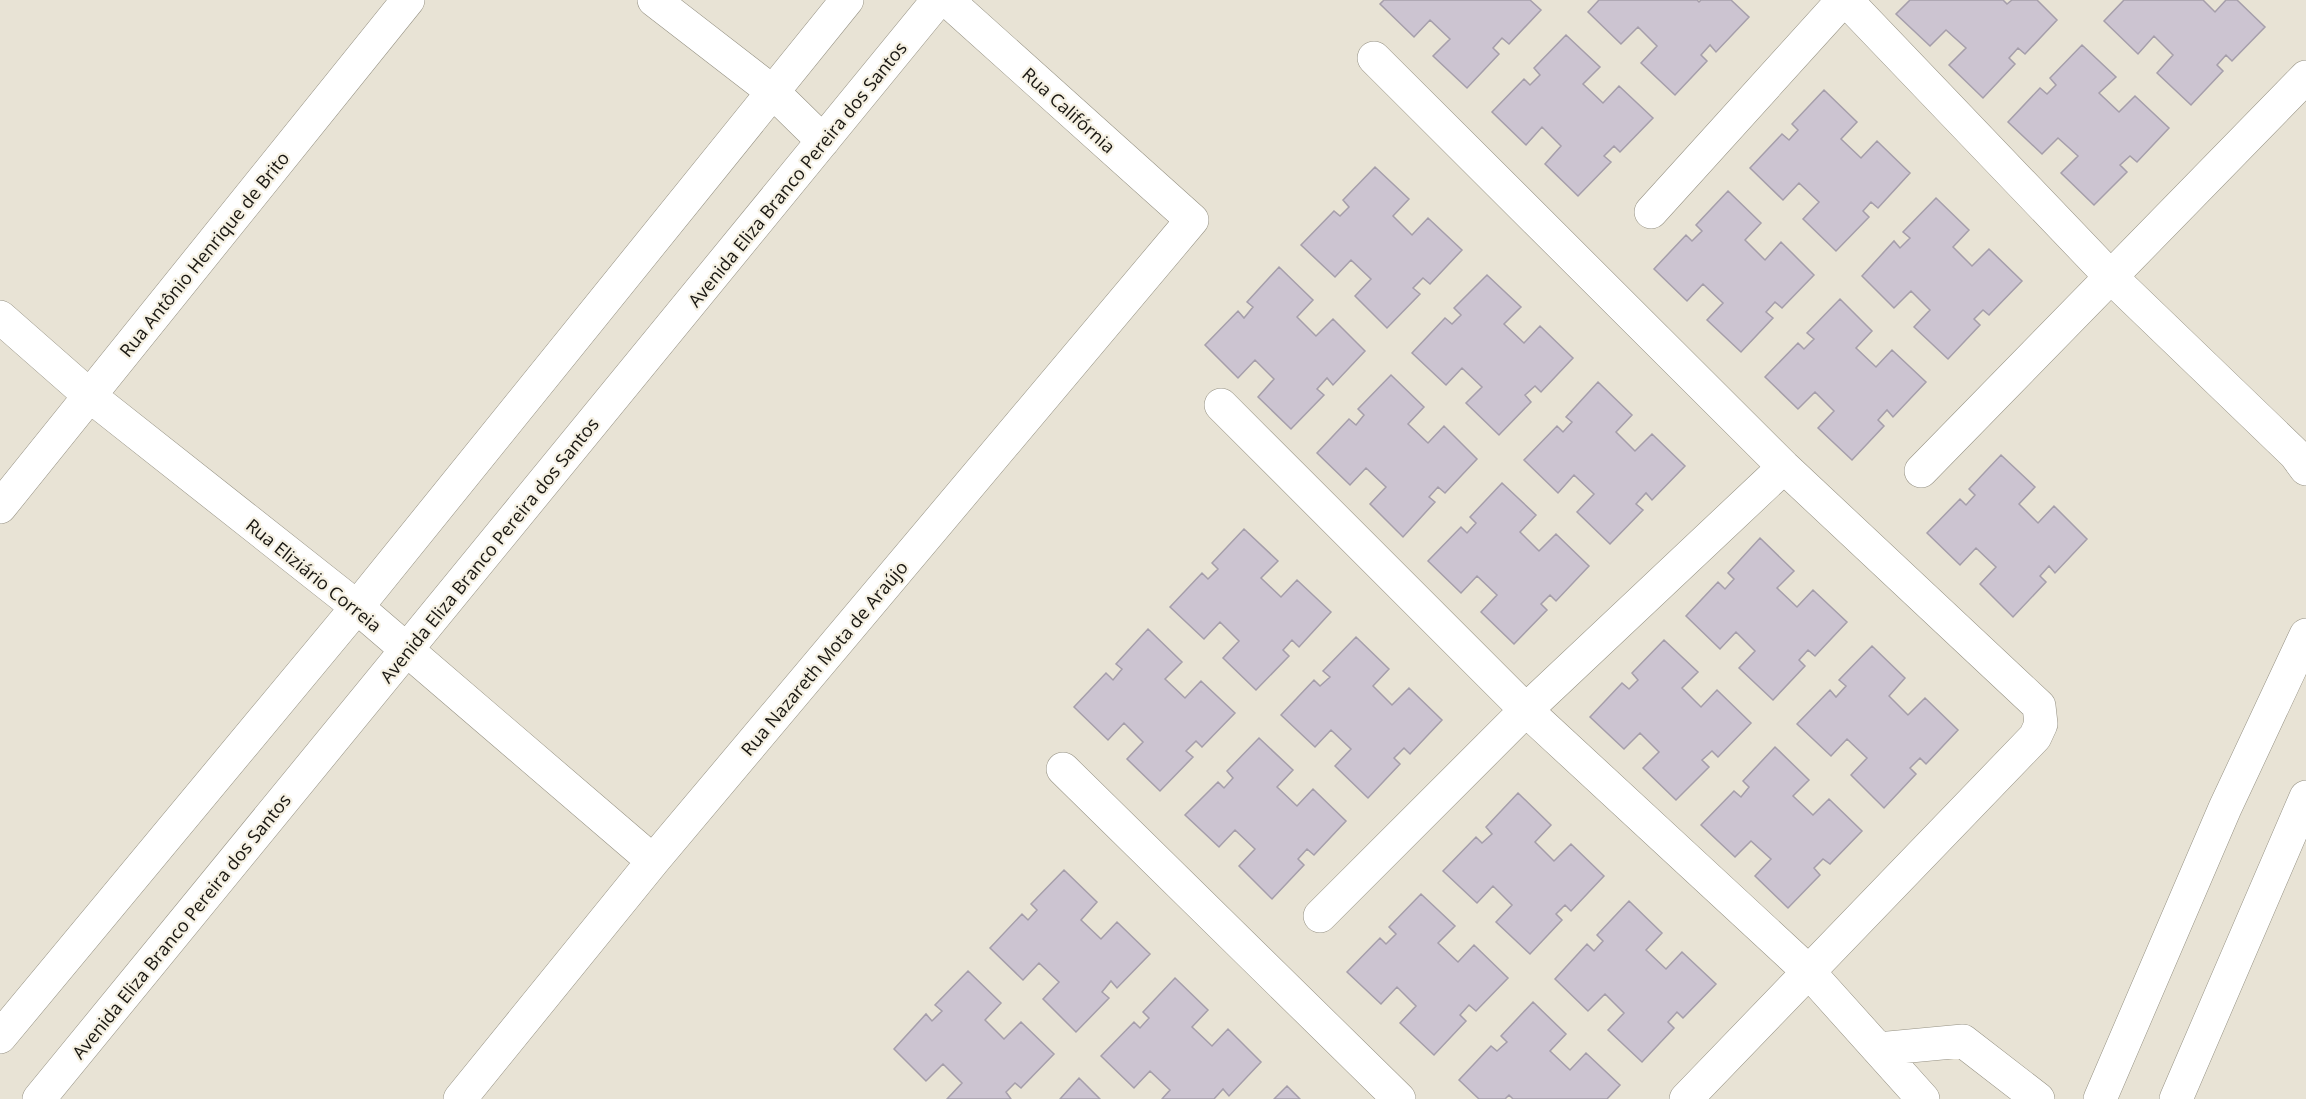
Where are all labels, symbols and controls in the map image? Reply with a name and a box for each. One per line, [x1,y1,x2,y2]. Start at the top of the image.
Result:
street label: Avenida Eliza Branco Pereira dos Santos [682,36,912,312]
street label: Rua Califórnia [1017,62,1121,158]
street label: Rua Antônio Henrique de Brito [114,146,294,362]
street label: Avenida Eliza Branco Pereira dos Santos [374,412,604,688]
street label: Rua Eliziário Correia [241,513,387,637]
street label: Rua Nazareth Mota de Araújo [735,555,913,761]
street label: Avenida Eliza Branco Pereira dos Santos [66,788,296,1064]

